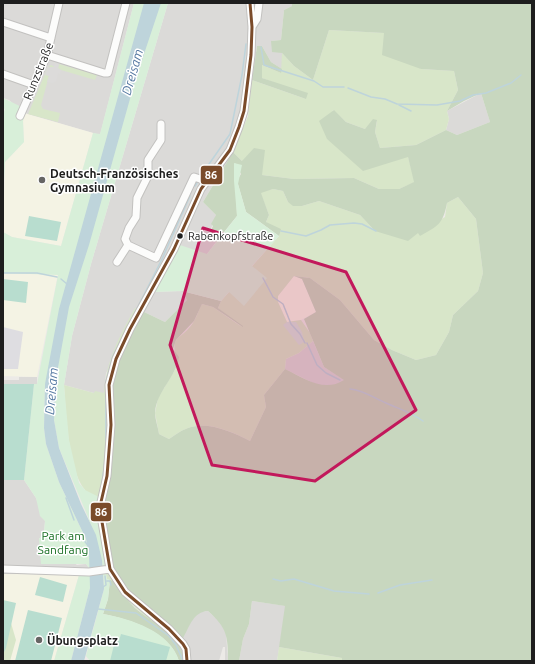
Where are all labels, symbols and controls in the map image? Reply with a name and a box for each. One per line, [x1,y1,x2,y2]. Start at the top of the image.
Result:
street label: Runzstraße [21,40,55,102]
water label: Dreisam [119,47,145,97]
line badge: 86 [200,165,223,185]
place label: Deutsch-Französisches Gymnasium [50,167,179,194]
text: 86 [205,169,217,181]
marker: Deutsch-Französisches Gymnasium [37,175,47,185]
place label: Rabenkopfstraße [188,230,273,242]
marker: Rabenkopfstraße [175,231,185,241]
water label: Dreisam [42,367,60,415]
line badge: 86 [90,502,112,522]
text: 86 [95,506,107,518]
park label: Park am Sandfang [38,529,88,556]
place label: Übungsplatz [47,633,118,647]
marker: Übungsplatz [34,635,44,645]

